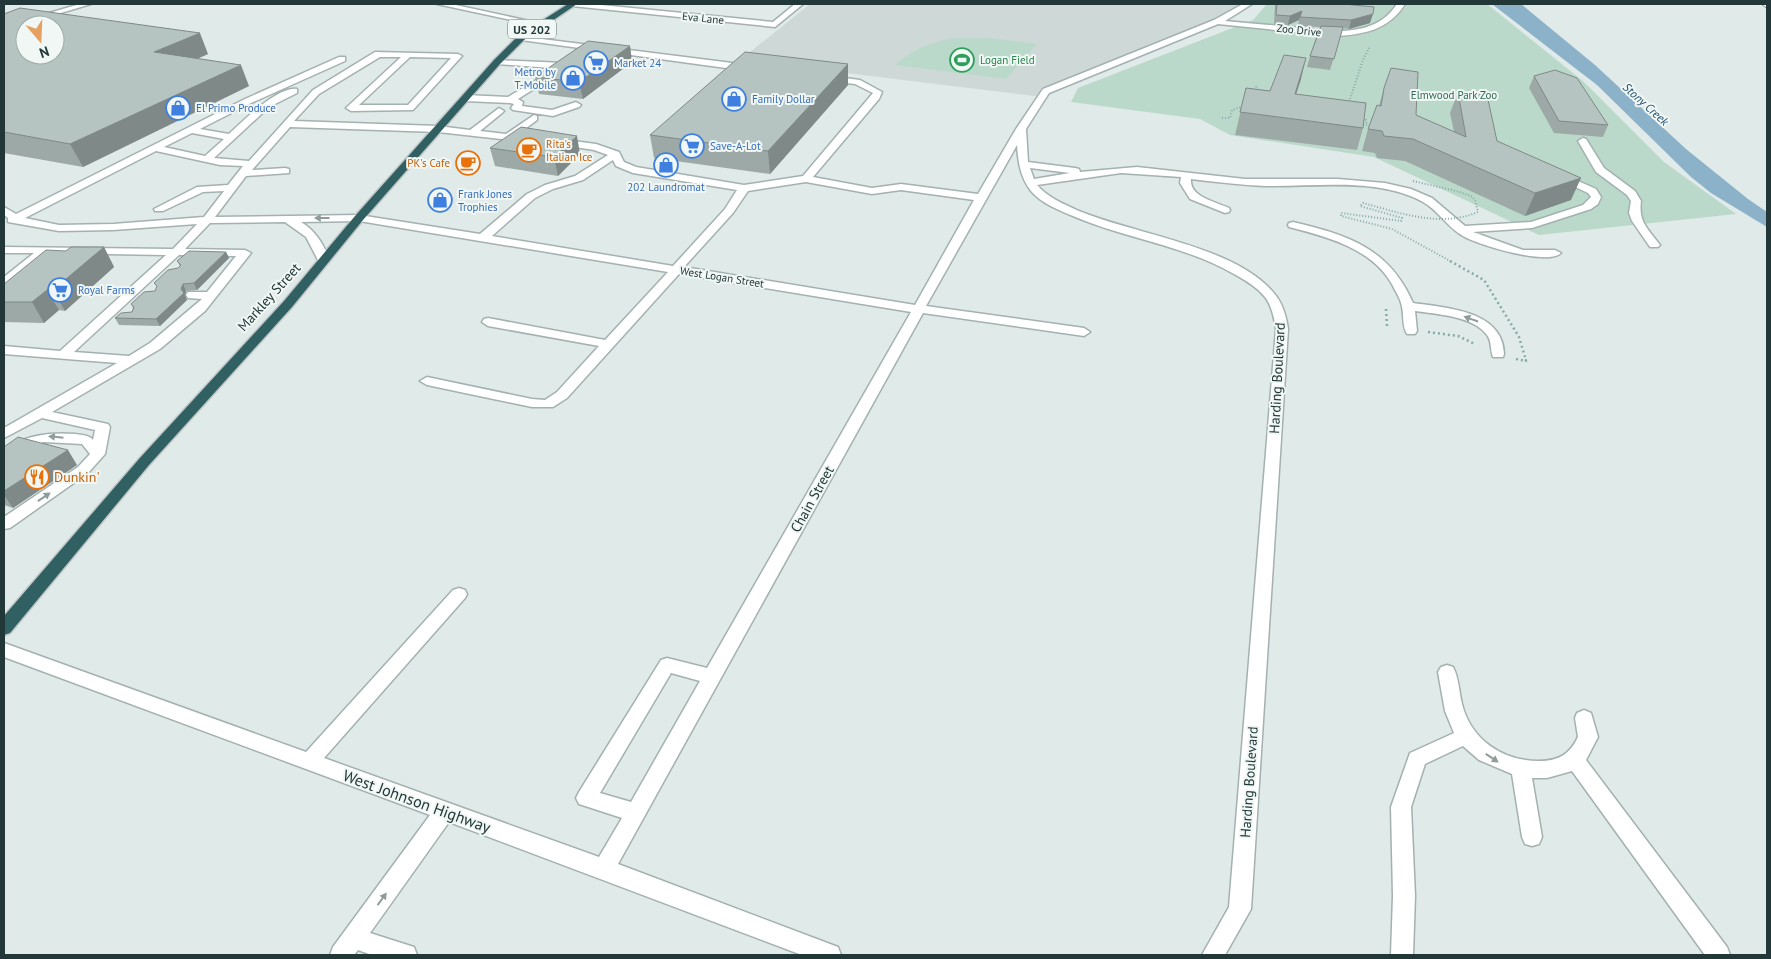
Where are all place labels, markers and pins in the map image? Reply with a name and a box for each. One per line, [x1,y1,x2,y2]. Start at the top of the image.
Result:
sports icon: Logan Field [949,47,975,73]
supermarket icon: Market 24 [583,50,609,76]
place label: Logan Field [980,53,1035,67]
place label: Market 24 [614,56,661,70]
place label: Metro by T-Mobile [514,65,557,92]
shop icon: Metro by T-Mobile [560,65,586,91]
shop icon: Family Dollar [721,86,747,112]
place label: Family Dollar [752,92,815,106]
shop icon: El Primo Produce [165,95,191,121]
place label: El Primo Produce [196,101,276,115]
supermarket icon: Save-A-Lot [679,133,705,159]
cafe icon: Rita's Italian Ice [516,137,542,163]
place label: Rita's Italian Ice [546,137,593,164]
place label: Save-A-Lot [710,139,761,153]
cafe icon: PK's Cafe [455,150,481,176]
shop icon: 202 Laundromat [653,152,679,178]
place label: PK's Cafe [407,156,450,170]
place label: 202 Laundromat [627,180,705,194]
shop icon: Frank Jones Trophies [427,187,453,213]
place label: Frank Jones Trophies [458,187,512,214]
supermarket icon: Royal Farms [47,277,73,303]
place label: Royal Farms [78,283,135,297]
restaurant icon: Dunkin' [24,464,50,490]
place label: Dunkin' [54,468,100,486]

